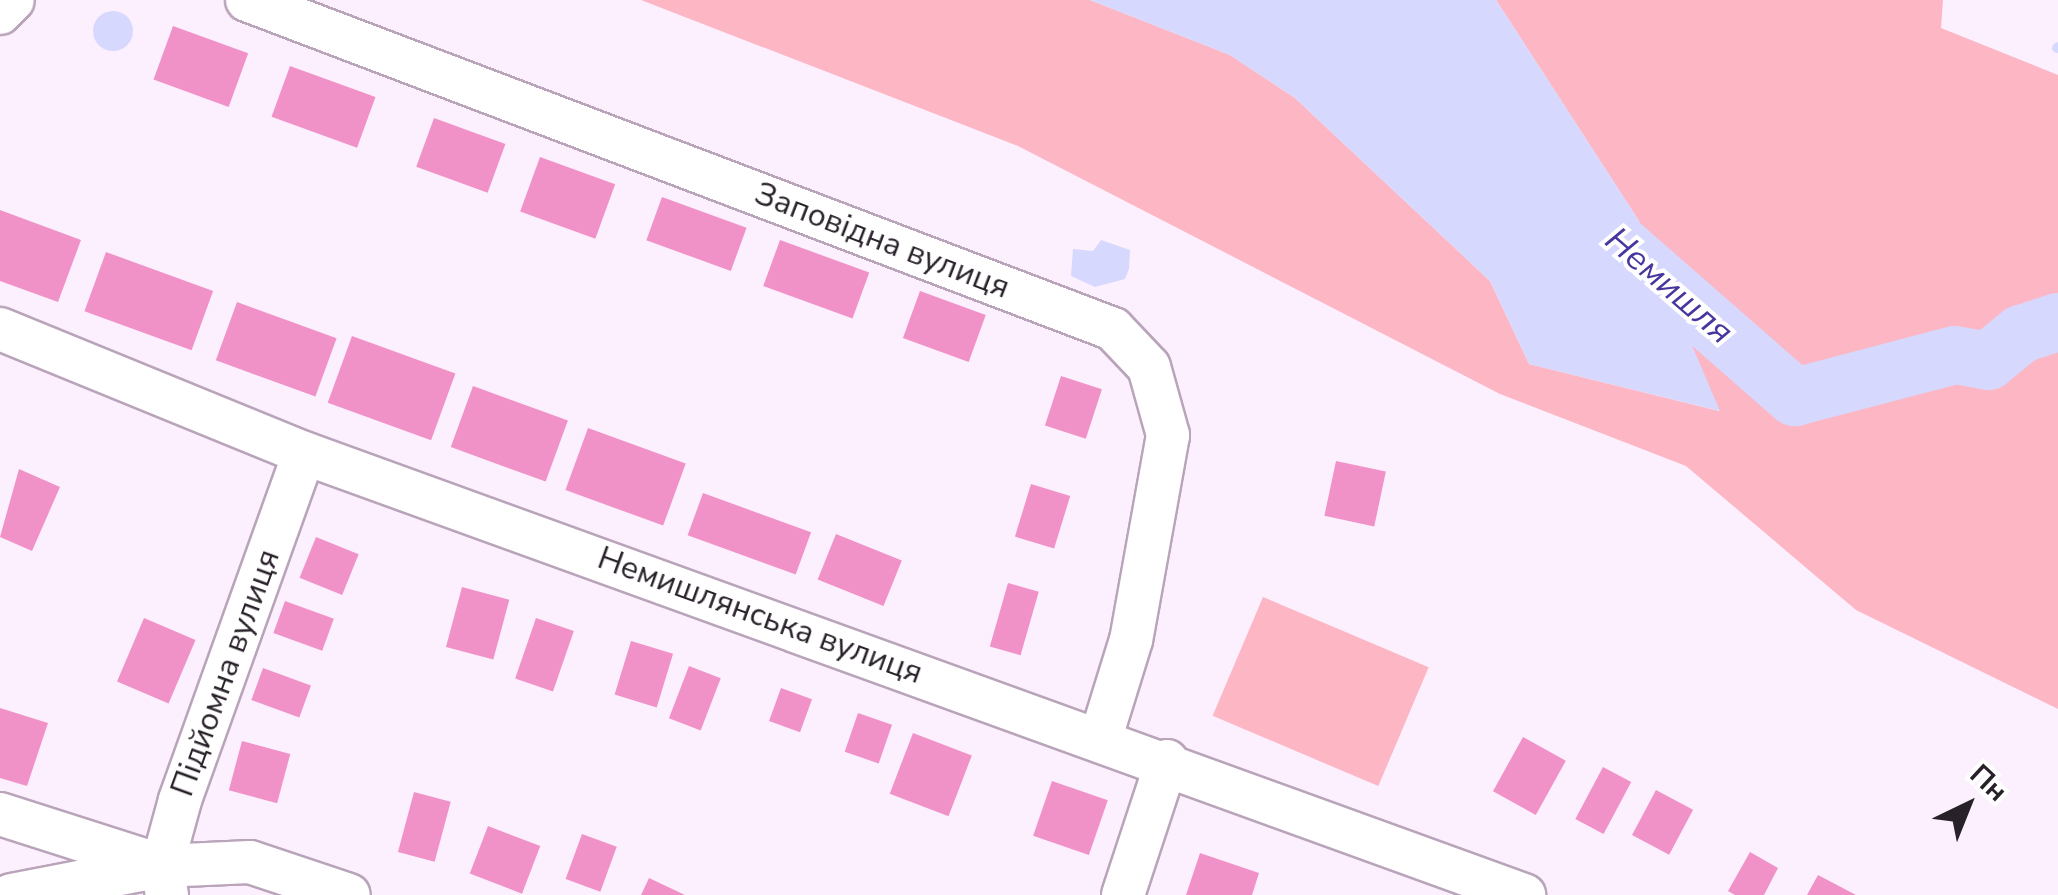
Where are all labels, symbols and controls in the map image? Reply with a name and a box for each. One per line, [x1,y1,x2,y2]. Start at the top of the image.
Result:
street label: Заповідна вулиця [749,175,1015,307]
water label: Немишля [1596,219,1742,353]
street label: Немишлянська вулиця [592,539,928,693]
street label: Підйомна вулиця [164,544,288,802]
north arrow [1918,755,2018,855]
text: Пн [1961,756,2015,810]

